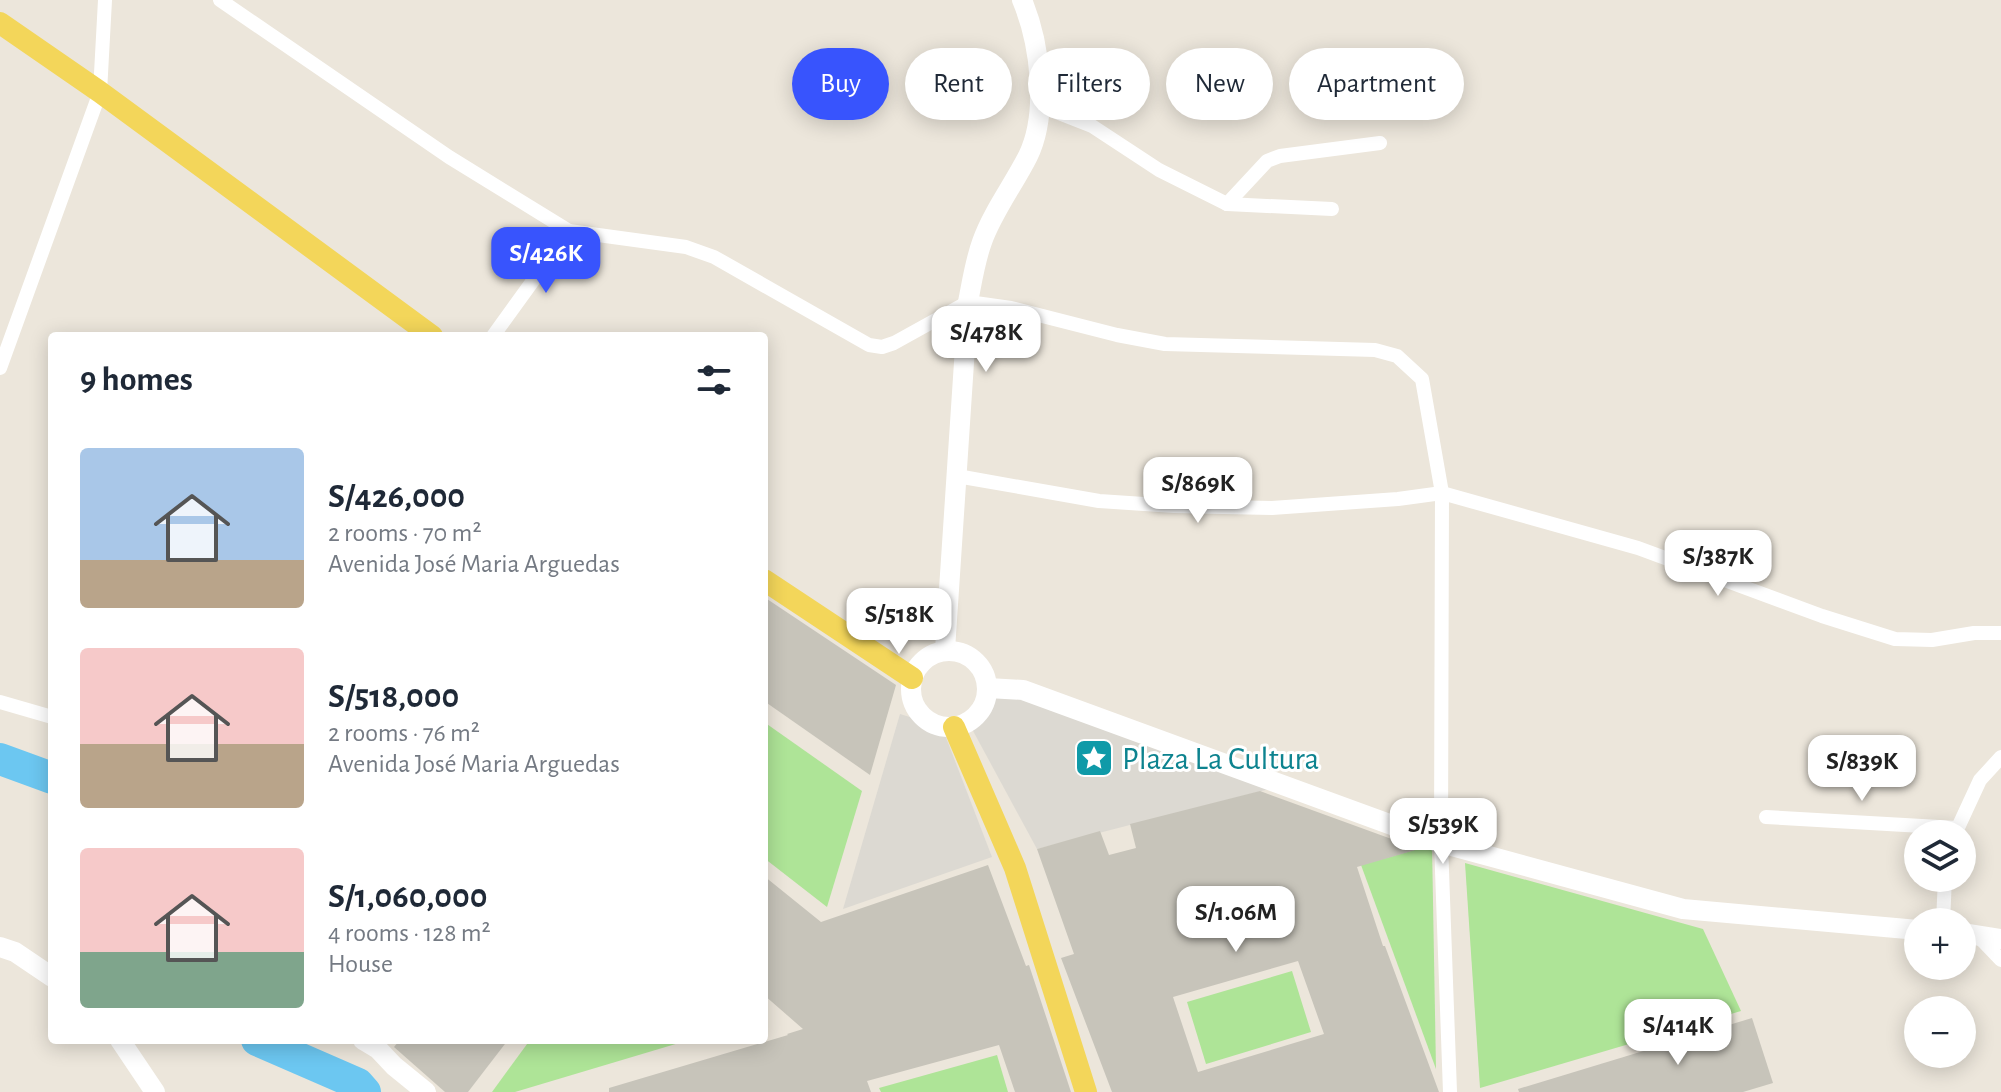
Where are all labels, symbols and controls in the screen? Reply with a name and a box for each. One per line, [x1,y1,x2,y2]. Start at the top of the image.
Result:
chip: Buy [792,48,889,120]
chip: Rent [905,48,1012,120]
chip: Filters [1028,48,1150,120]
chip: New [1166,48,1273,120]
chip: Apartment [1289,48,1464,120]
pin: S/426K [481,227,611,295]
text: S/426K [509,240,583,266]
pin: S/478K [921,306,1051,374]
text: S/478K [950,319,1022,345]
icon: filters [692,358,736,402]
text: 9 homes [80,363,193,397]
pin: S/869K [1133,457,1263,525]
text: S/869K [1161,470,1235,496]
icon: home [144,480,240,576]
text: S/426,000 [328,480,465,514]
text: 2 rooms · 70 m² [328,520,481,546]
pin: S/387K [1653,530,1783,598]
text: S/387K [1683,543,1753,569]
text: Avenida José Maria Arguedas [328,551,620,577]
pin: S/518K [834,588,964,656]
text: S/518K [865,601,933,627]
icon: home [144,680,240,776]
text: S/518,000 [328,680,459,714]
text: 2 rooms · 76 m² [328,720,480,746]
pin: S/839K [1797,735,1927,803]
place icon: Plaza La Cultura [1073,737,1115,779]
place label: Plaza La Cultura [1122,743,1319,775]
text: S/839K [1826,748,1898,774]
text: Avenida José Maria Arguedas [328,751,620,777]
pin: S/539K [1378,798,1508,866]
text: S/539K [1408,811,1478,837]
map controls [1904,820,1976,1068]
button: layers [1904,820,1976,892]
icon: home [144,880,240,976]
text: S/1,060,000 [328,880,487,914]
pin: S/1.06M [1162,886,1310,954]
text: S/1.06M [1195,899,1277,925]
button: + [1904,908,1976,980]
text: 4 rooms · 128 m² [328,920,491,946]
text: House [328,951,393,977]
button: − [1904,996,1976,1068]
pin: S/414K [1613,999,1743,1067]
text: S/414K [1642,1012,1714,1038]

